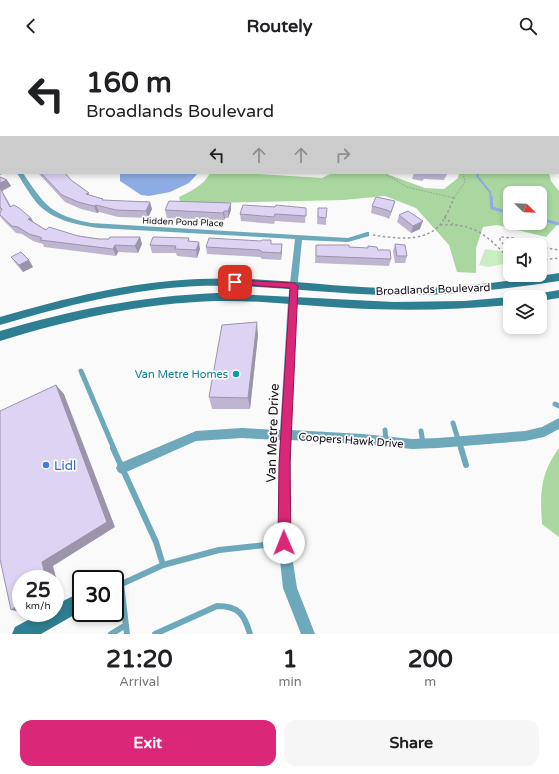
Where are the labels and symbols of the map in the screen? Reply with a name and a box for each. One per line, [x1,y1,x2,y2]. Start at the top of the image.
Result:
north arrow [503,186,547,230]
street label: Hidden Pond Place [142,216,224,229]
pin [218,265,252,299]
street label: Broadlands Boulevard [375,281,491,298]
place label: Van Metre Homes [135,368,228,381]
marker: Van Metre Homes [231,369,241,379]
street label: Van Metre Drive [263,383,283,483]
street label: Coopers Hawk Drive [298,430,404,451]
place label: Lidl [54,458,76,474]
marker: Lidl [41,460,51,470]
position arrow [263,522,305,564]
speed limit sign: 30 [72,570,124,622]

